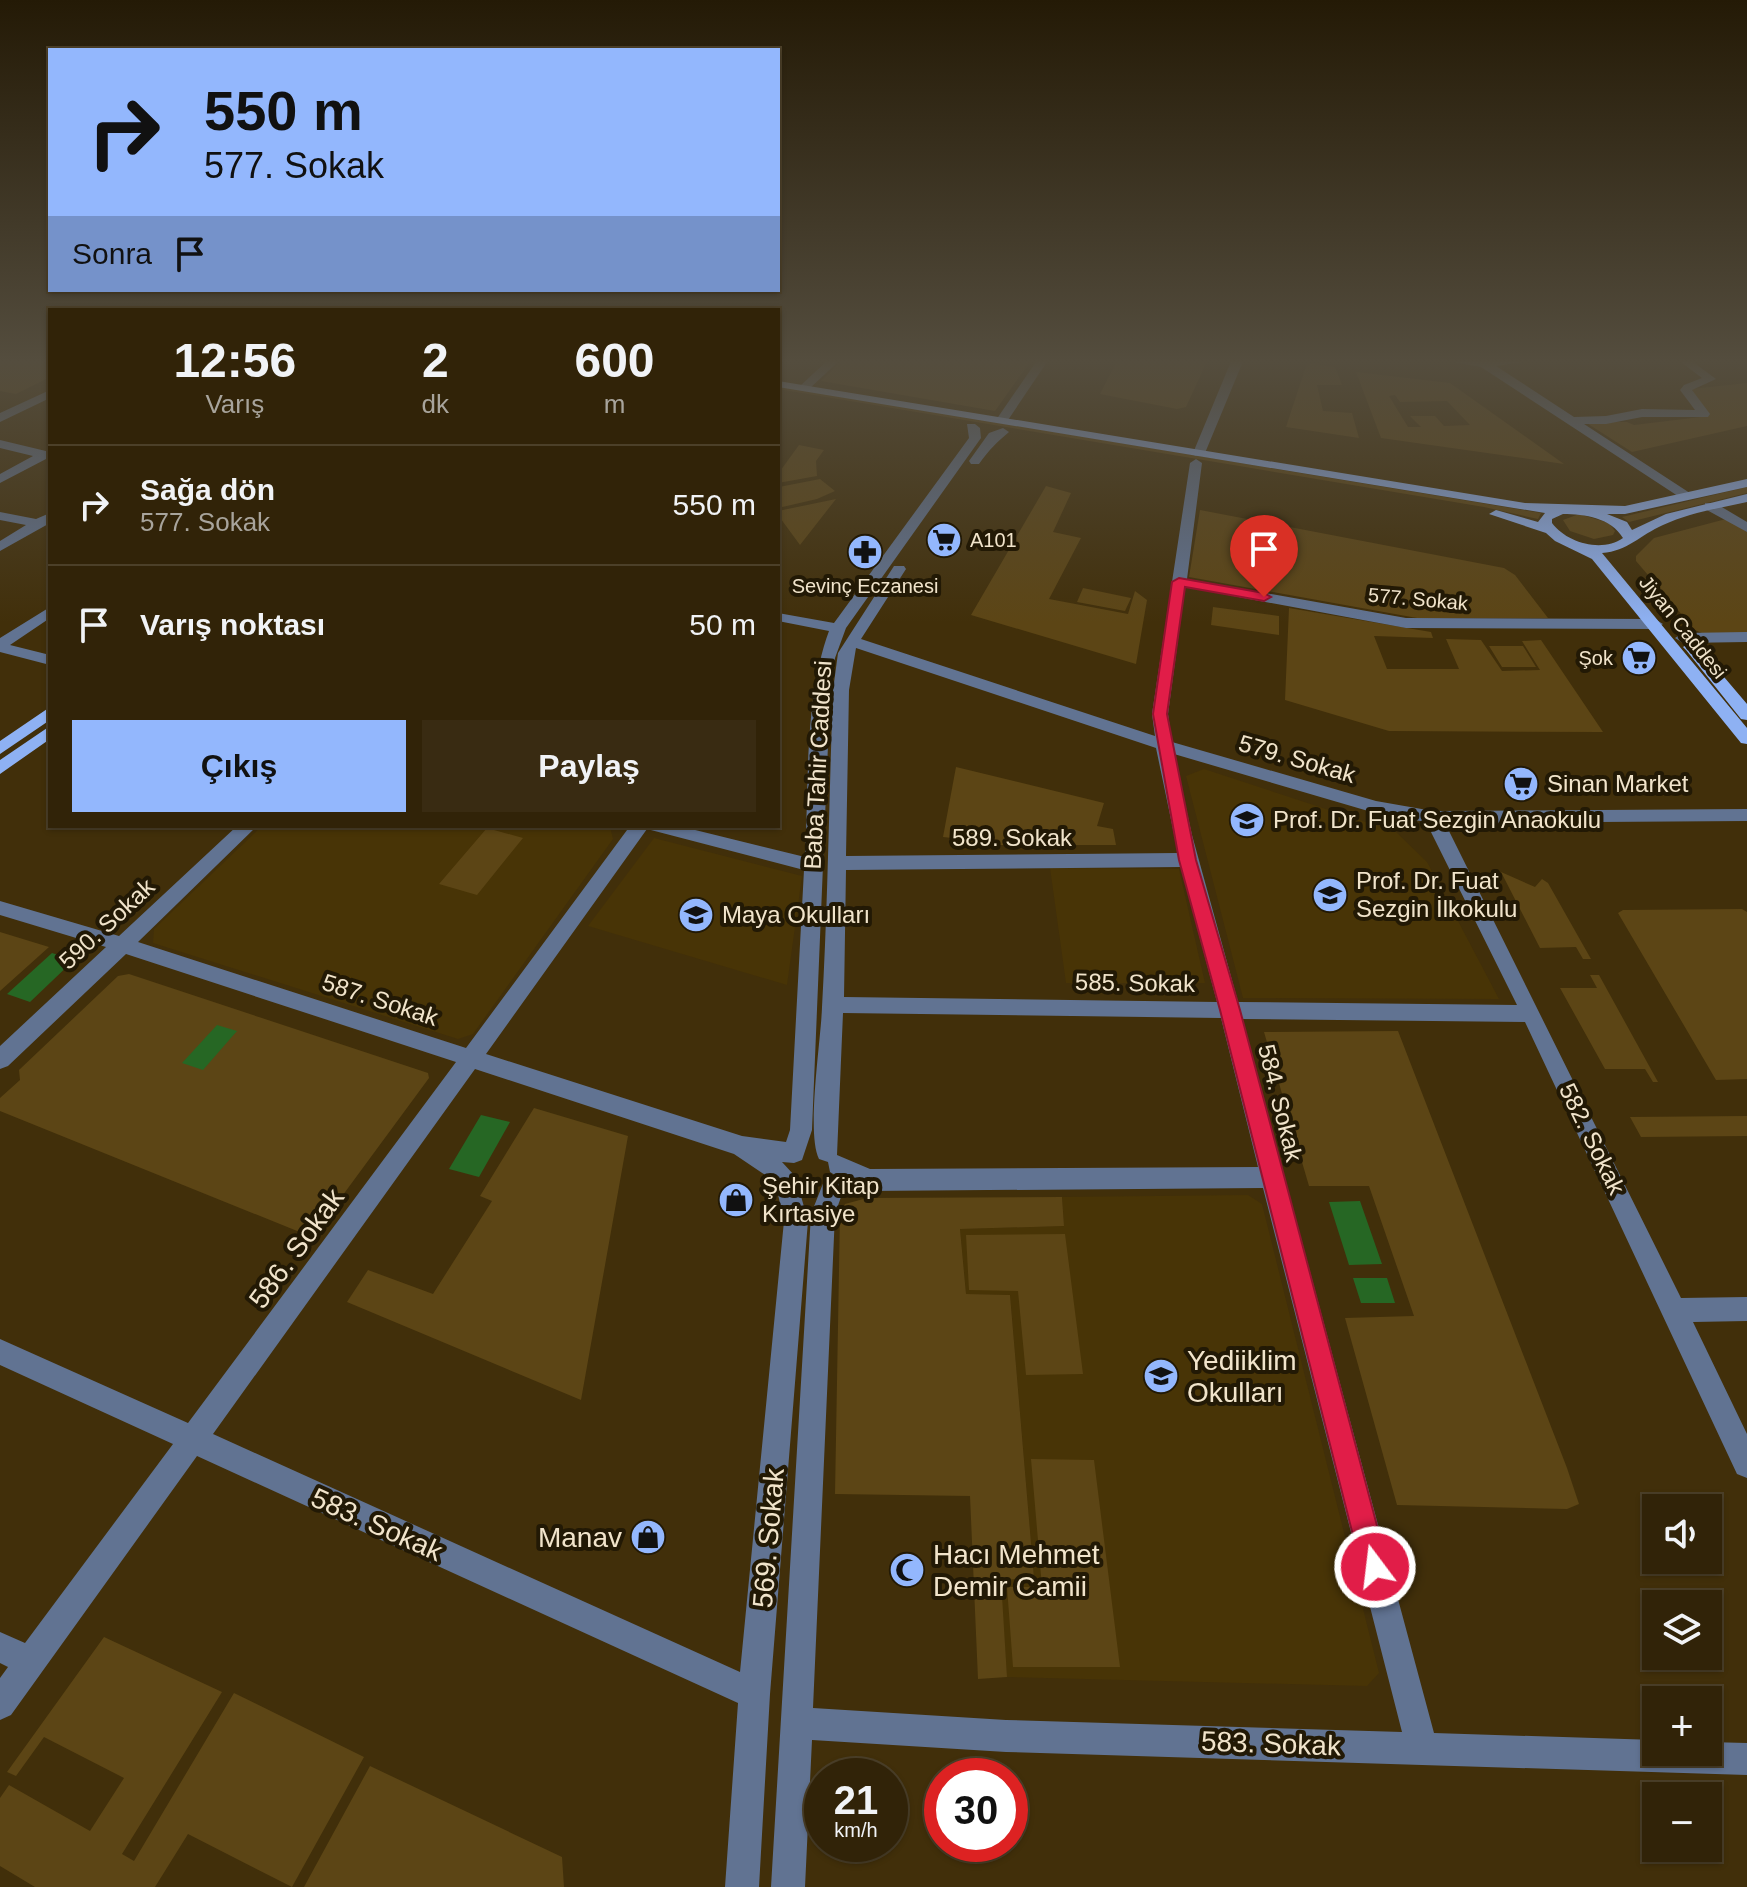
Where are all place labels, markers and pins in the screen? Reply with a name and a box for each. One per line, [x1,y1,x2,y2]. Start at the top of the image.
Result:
pin [1230,515,1298,597]
supermarket icon: A101 [925,521,963,559]
place label: A101 [970,529,1017,551]
pharmacy icon: Sevinç Eczanesi [846,533,884,571]
place label: Sevinç Eczanesi [792,575,938,597]
supermarket icon: Şok [1620,639,1658,677]
place label: Şok [1579,647,1614,669]
supermarket icon: Sinan Market [1502,765,1540,803]
place label: Sinan Market [1547,770,1689,797]
school or university icon: Prof. Dr. Fuat Sezgin Anaokulu [1228,801,1266,839]
place label: Prof. Dr. Fuat Sezgin Anaokulu [1273,806,1601,833]
place label: Prof. Dr. Fuat Sezgin İlkokulu [1356,867,1517,922]
school or university icon: Prof. Dr. Fuat Sezgin İlkokulu [1311,876,1349,914]
school or university icon: Maya Okulları [677,896,715,934]
place label: Maya Okulları [722,901,870,928]
place label: Şehir Kitap Kırtasiye [762,1172,879,1227]
shop icon: Şehir Kitap Kırtasiye [717,1181,755,1219]
place label: Yediiklim Okulları [1187,1345,1296,1408]
school or university icon: Yediiklim Okulları [1142,1357,1180,1395]
shop icon: Manav [629,1518,667,1556]
place label: Manav [538,1522,622,1553]
place label: Hacı Mehmet Demir Camii [933,1539,1100,1602]
mosque icon: Hacı Mehmet Demir Camii [888,1551,926,1589]

